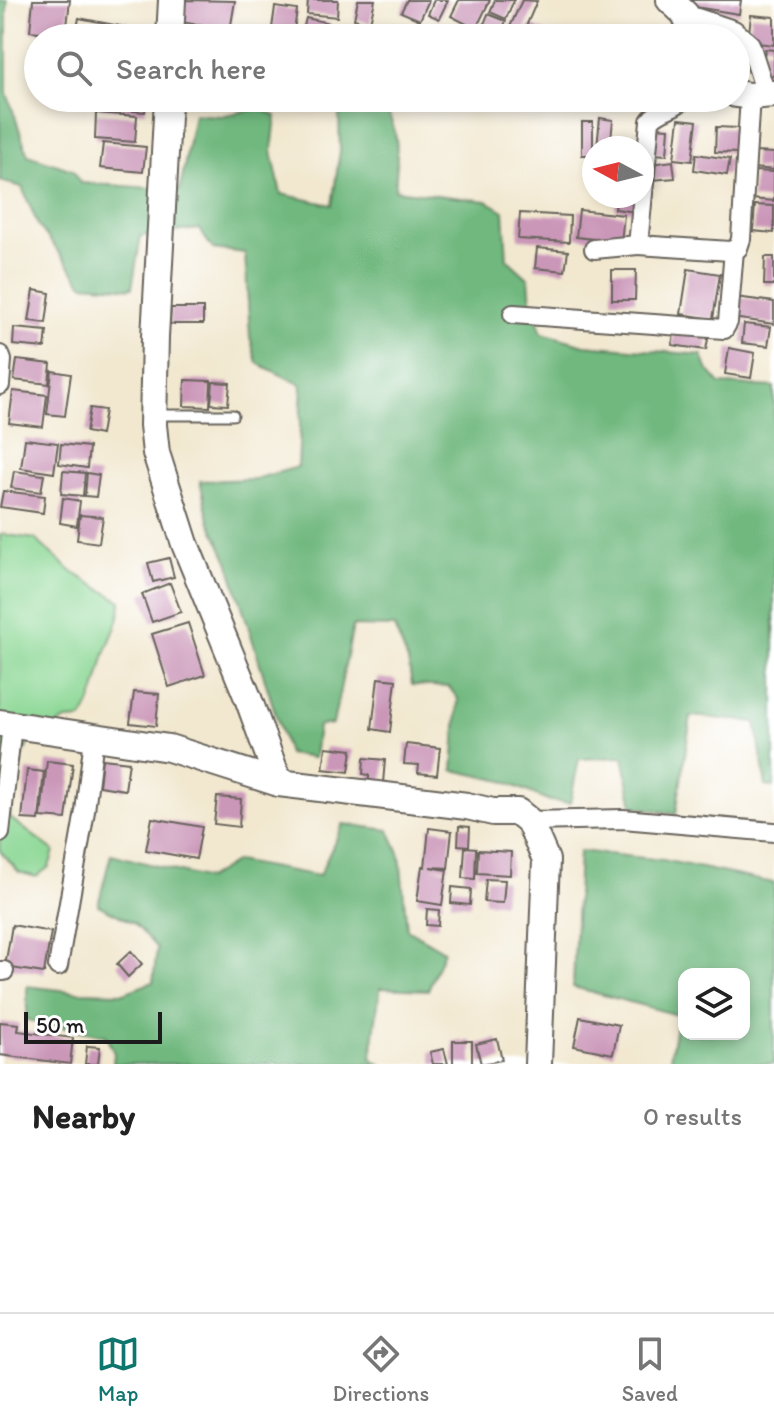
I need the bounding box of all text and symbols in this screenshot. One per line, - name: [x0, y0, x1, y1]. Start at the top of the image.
- search box: [24, 24, 750, 112]
- icon: search: [52, 46, 96, 90]
- text: Search here: [116, 50, 266, 87]
- north arrow: [582, 136, 654, 208]
- map controls: [678, 968, 750, 1040]
- button: layers: [678, 968, 750, 1040]
- scale bar: [24, 1008, 162, 1044]
- text: 50 m: [36, 1012, 85, 1039]
- text: Nearby: [32, 1096, 135, 1137]
- text: 0 results: [643, 1100, 742, 1132]
- tab: Map: [96, 1332, 140, 1407]
- tab: Directions: [333, 1332, 429, 1407]
- tab: Saved: [622, 1332, 678, 1407]

